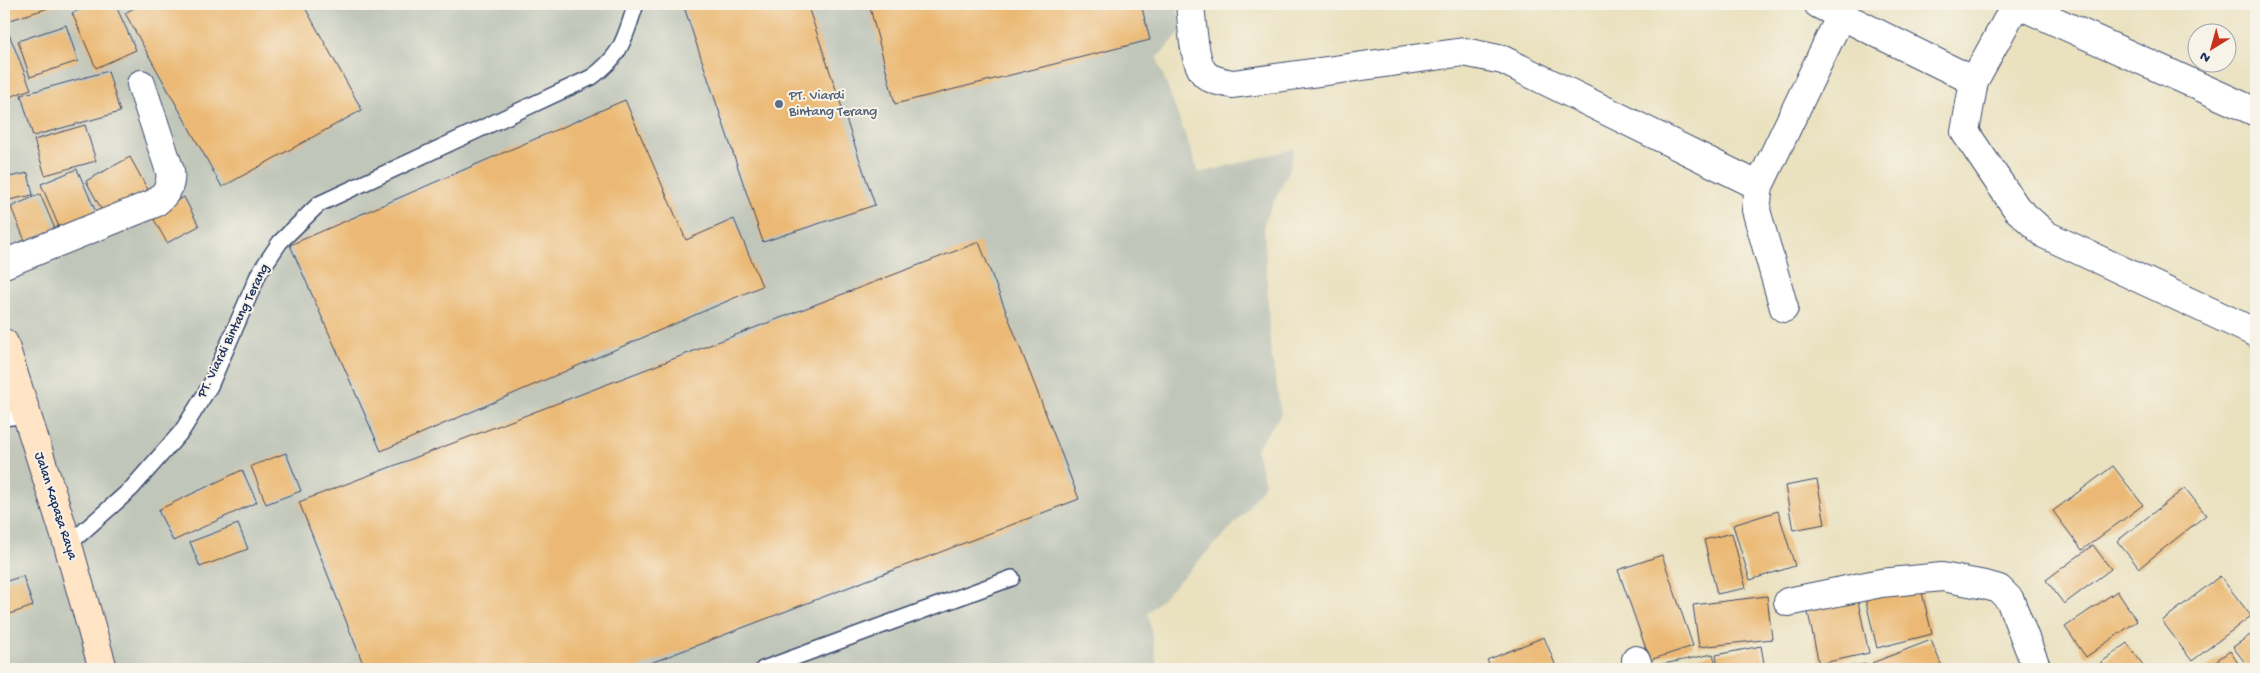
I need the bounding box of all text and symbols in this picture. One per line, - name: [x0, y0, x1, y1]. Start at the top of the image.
- north arrow: [2188, 22, 2238, 72]
- text: N: [2197, 47, 2214, 66]
- place label: PT. Viardi Bintang Terang: [788, 88, 877, 121]
- marker: PT. Viardi Bintang Terang: [773, 98, 785, 110]
- street label: PT. Viardi Bintang Terang: [194, 261, 274, 402]
- street label: Jalan Kapasa Raya: [30, 450, 81, 563]

